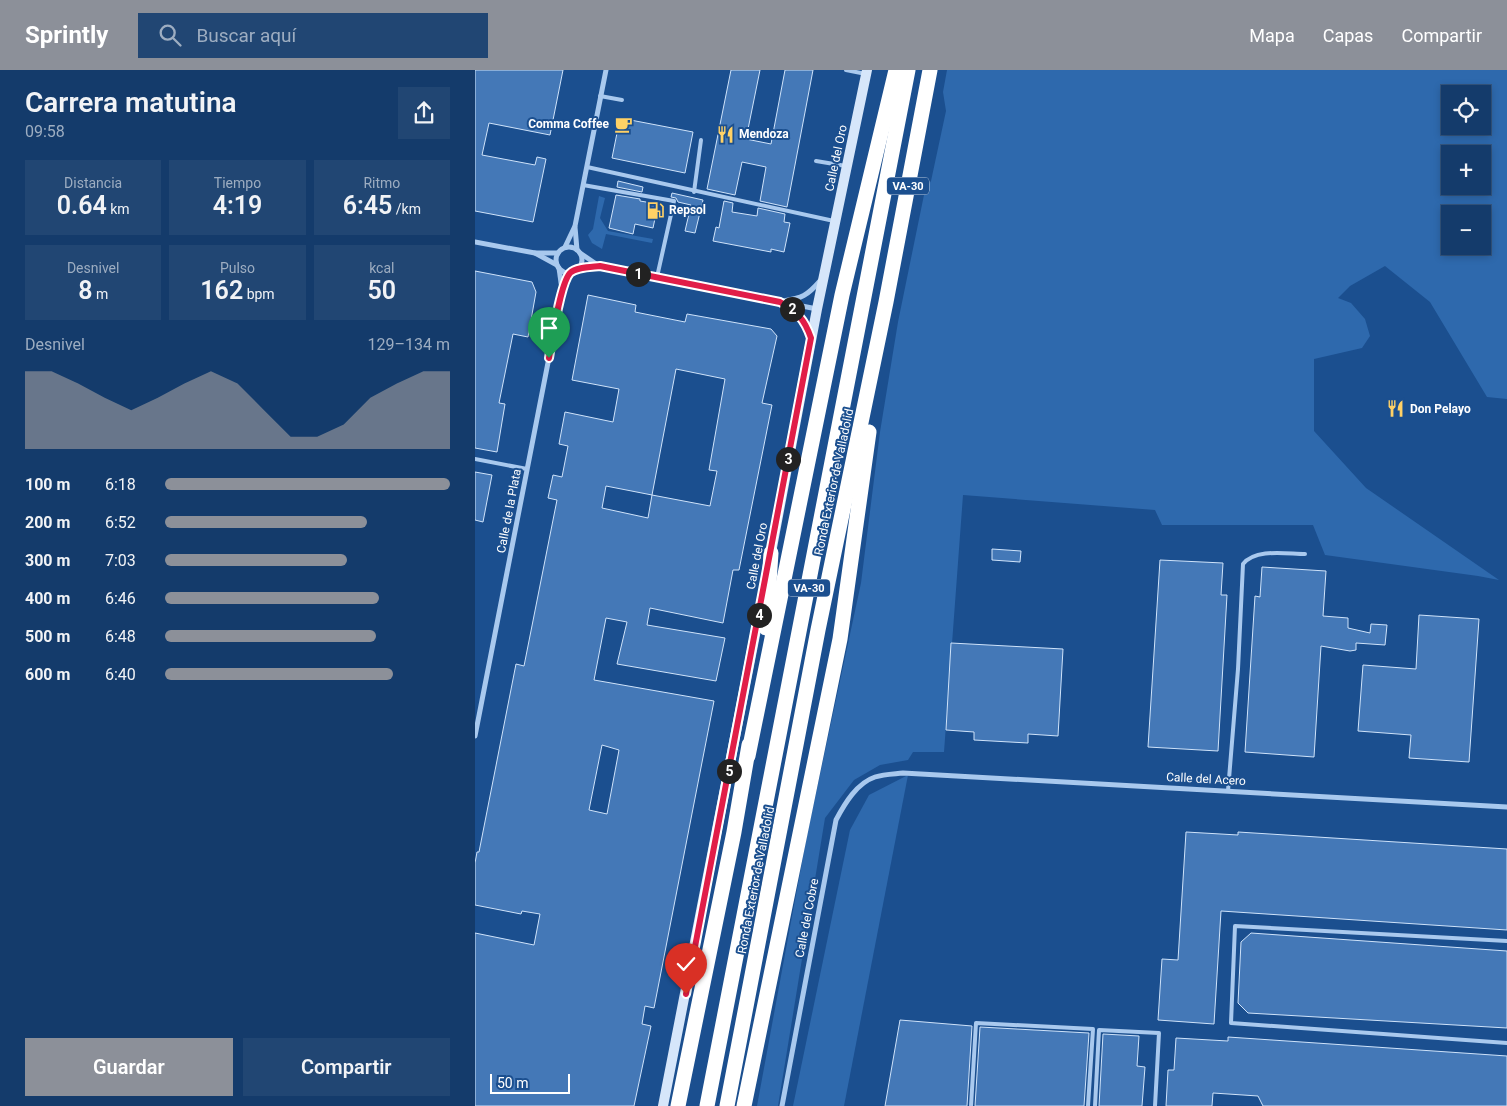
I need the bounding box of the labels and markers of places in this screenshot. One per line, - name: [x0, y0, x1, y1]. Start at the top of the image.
- cafe icon: Comma Coffee: [613, 114, 633, 134]
- place label: Comma Coffee: [528, 117, 610, 131]
- restaurant icon: Mendoza: [715, 124, 735, 144]
- place label: Mendoza: [739, 127, 789, 141]
- fuel station icon: Repsol: [645, 200, 665, 220]
- place label: Repsol: [669, 203, 706, 217]
- pin: 1: [625, 262, 651, 286]
- pin: 2: [779, 296, 805, 322]
- pin: [528, 307, 570, 358]
- restaurant icon: Don Pelayo: [1386, 399, 1406, 419]
- place label: Don Pelayo: [1410, 402, 1471, 416]
- pin: 3: [775, 446, 801, 472]
- pin: 4: [747, 602, 771, 628]
- pin: 5: [717, 758, 741, 784]
- pin: [665, 943, 707, 994]

